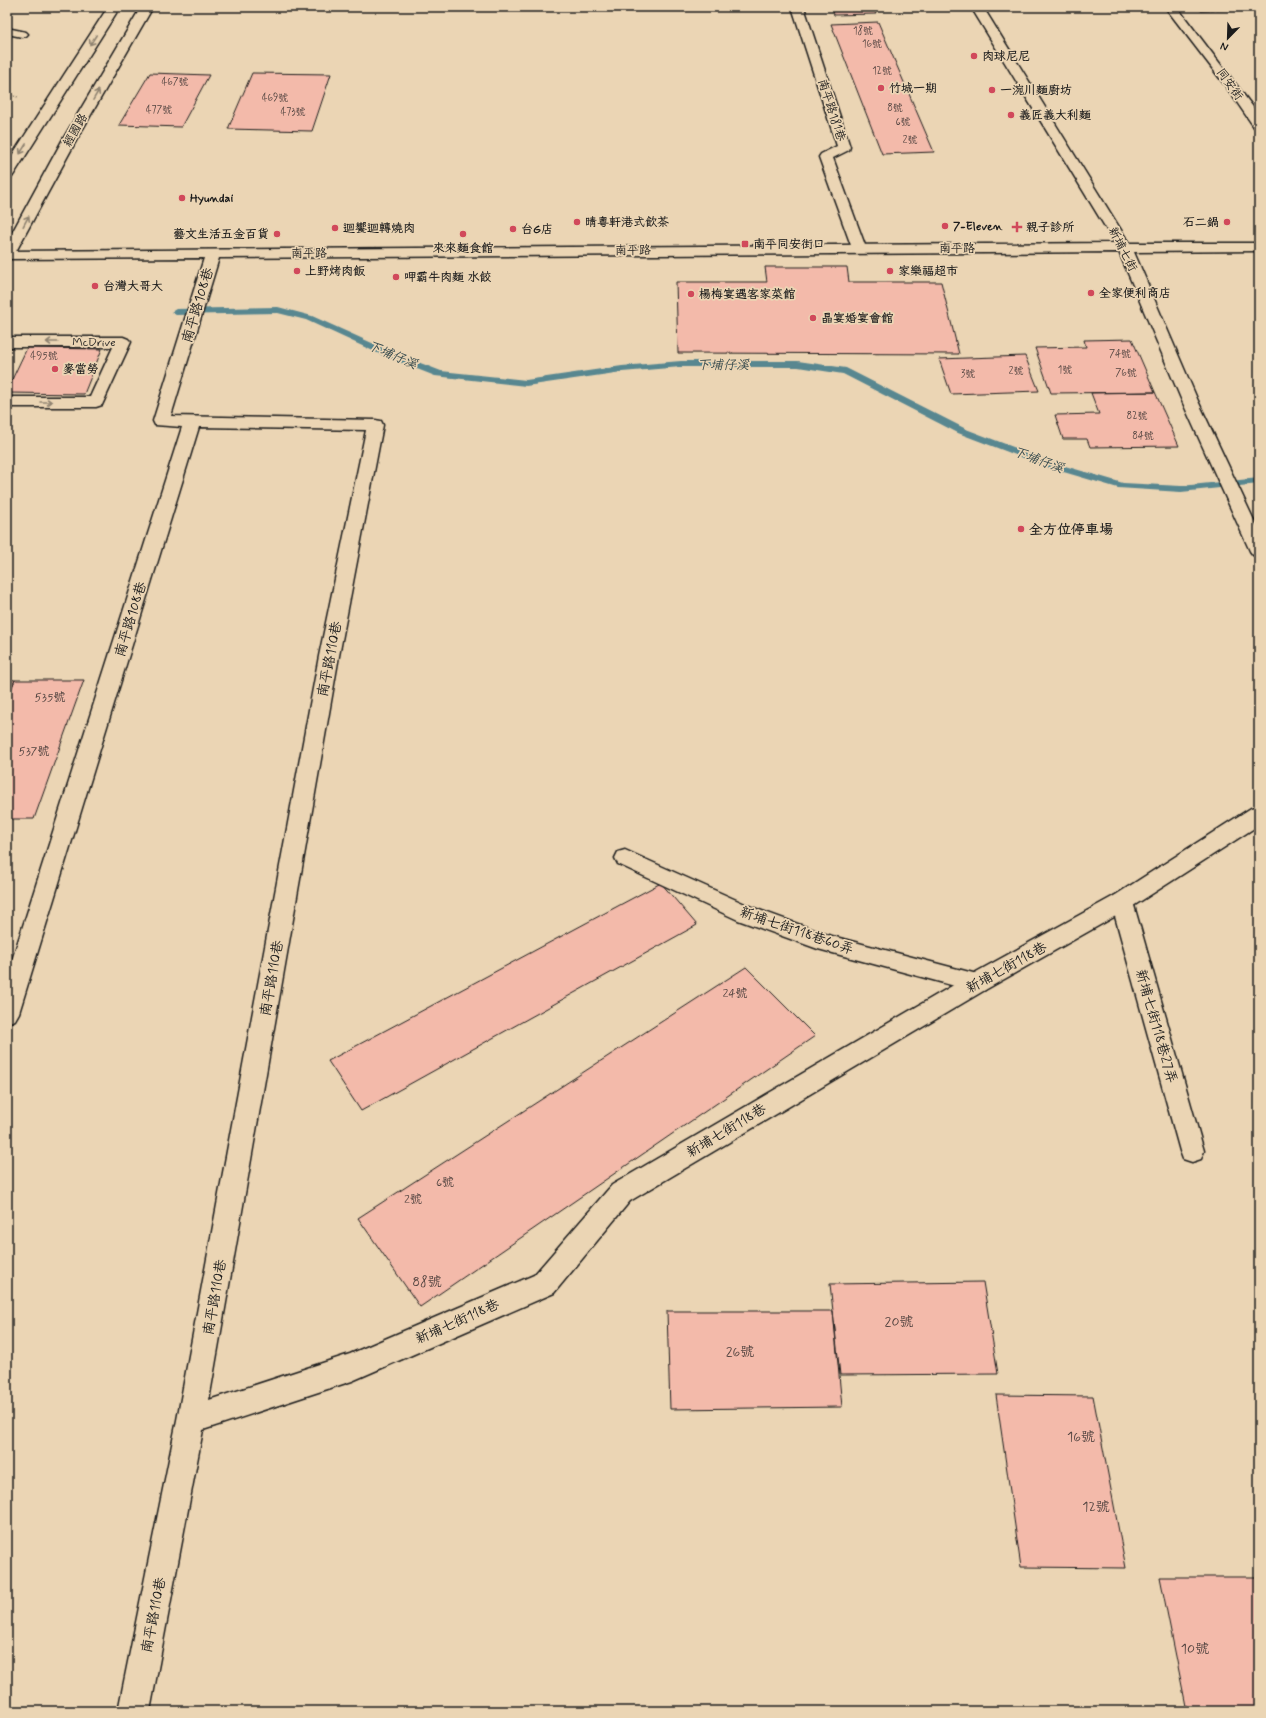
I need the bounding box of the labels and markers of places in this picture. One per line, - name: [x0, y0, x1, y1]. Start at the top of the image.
- place label: 肉球尼尼: [982, 49, 1030, 65]
- marker: 肉球尼尼: [969, 51, 979, 61]
- place label: 竹城一期: [889, 81, 937, 97]
- marker: 竹城一期: [876, 83, 886, 93]
- place label: 一涴川麵廚坊: [1000, 83, 1072, 99]
- marker: 一涴川麵廚坊: [987, 85, 997, 95]
- place label: 義匠義大利麵: [1019, 108, 1091, 124]
- marker: 義匠義大利麵: [1006, 110, 1016, 120]
- place label: Hyundai: [190, 191, 233, 207]
- marker: Hyundai: [177, 193, 187, 203]
- place label: 晴粵軒港式飲茶: [585, 215, 669, 231]
- place label: 石二鍋: [1183, 215, 1219, 231]
- marker: 晴粵軒港式飲茶: [572, 217, 582, 227]
- marker: 石二鍋: [1222, 217, 1232, 227]
- place label: 7-Eleven: [953, 219, 1003, 235]
- place label: 親子診所: [1026, 220, 1075, 236]
- place label: 迴饗迴轉燒肉: [343, 221, 415, 237]
- marker: 7-Eleven: [940, 221, 950, 231]
- marker: 親子診所: [1011, 221, 1023, 233]
- place label: 台G店: [521, 222, 553, 238]
- marker: 迴饗迴轉燒肉: [330, 223, 340, 233]
- marker: 台G店: [508, 224, 518, 234]
- place label: 藝文生活五金百貨: [173, 227, 269, 243]
- marker: 藝文生活五金百貨: [272, 229, 282, 239]
- marker: 來來麵食館: [458, 229, 468, 239]
- place label: 南平同安街口: [753, 237, 825, 253]
- marker: 南平同安街口: [740, 239, 750, 249]
- place label: 來來麵食館: [433, 241, 494, 257]
- place label: 上野烤肉飯: [305, 264, 366, 280]
- place label: 家樂福超市: [898, 264, 958, 280]
- marker: 上野烤肉飯: [292, 266, 302, 276]
- marker: 家樂福超市: [885, 266, 895, 276]
- place label: 呷霸牛肉麵 水餃: [404, 270, 491, 286]
- marker: 呷霸牛肉麵 水餃: [391, 272, 401, 282]
- place label: 台灣大哥大: [103, 279, 163, 295]
- marker: 台灣大哥大: [90, 281, 100, 291]
- place label: 全家便利商店: [1099, 286, 1171, 302]
- place label: 楊梅宴遇客家菜館: [699, 287, 796, 303]
- marker: 全家便利商店: [1086, 288, 1096, 298]
- marker: 楊梅宴遇客家菜館: [686, 289, 696, 299]
- place label: 晶宴婚宴會館: [821, 311, 894, 327]
- marker: 晶宴婚宴會館: [808, 313, 818, 323]
- place label: 麥當勞: [63, 362, 99, 378]
- marker: 麥當勞: [50, 364, 60, 374]
- place label: 全方位停車場: [1029, 521, 1113, 539]
- marker: 全方位停車場: [1016, 524, 1026, 534]

